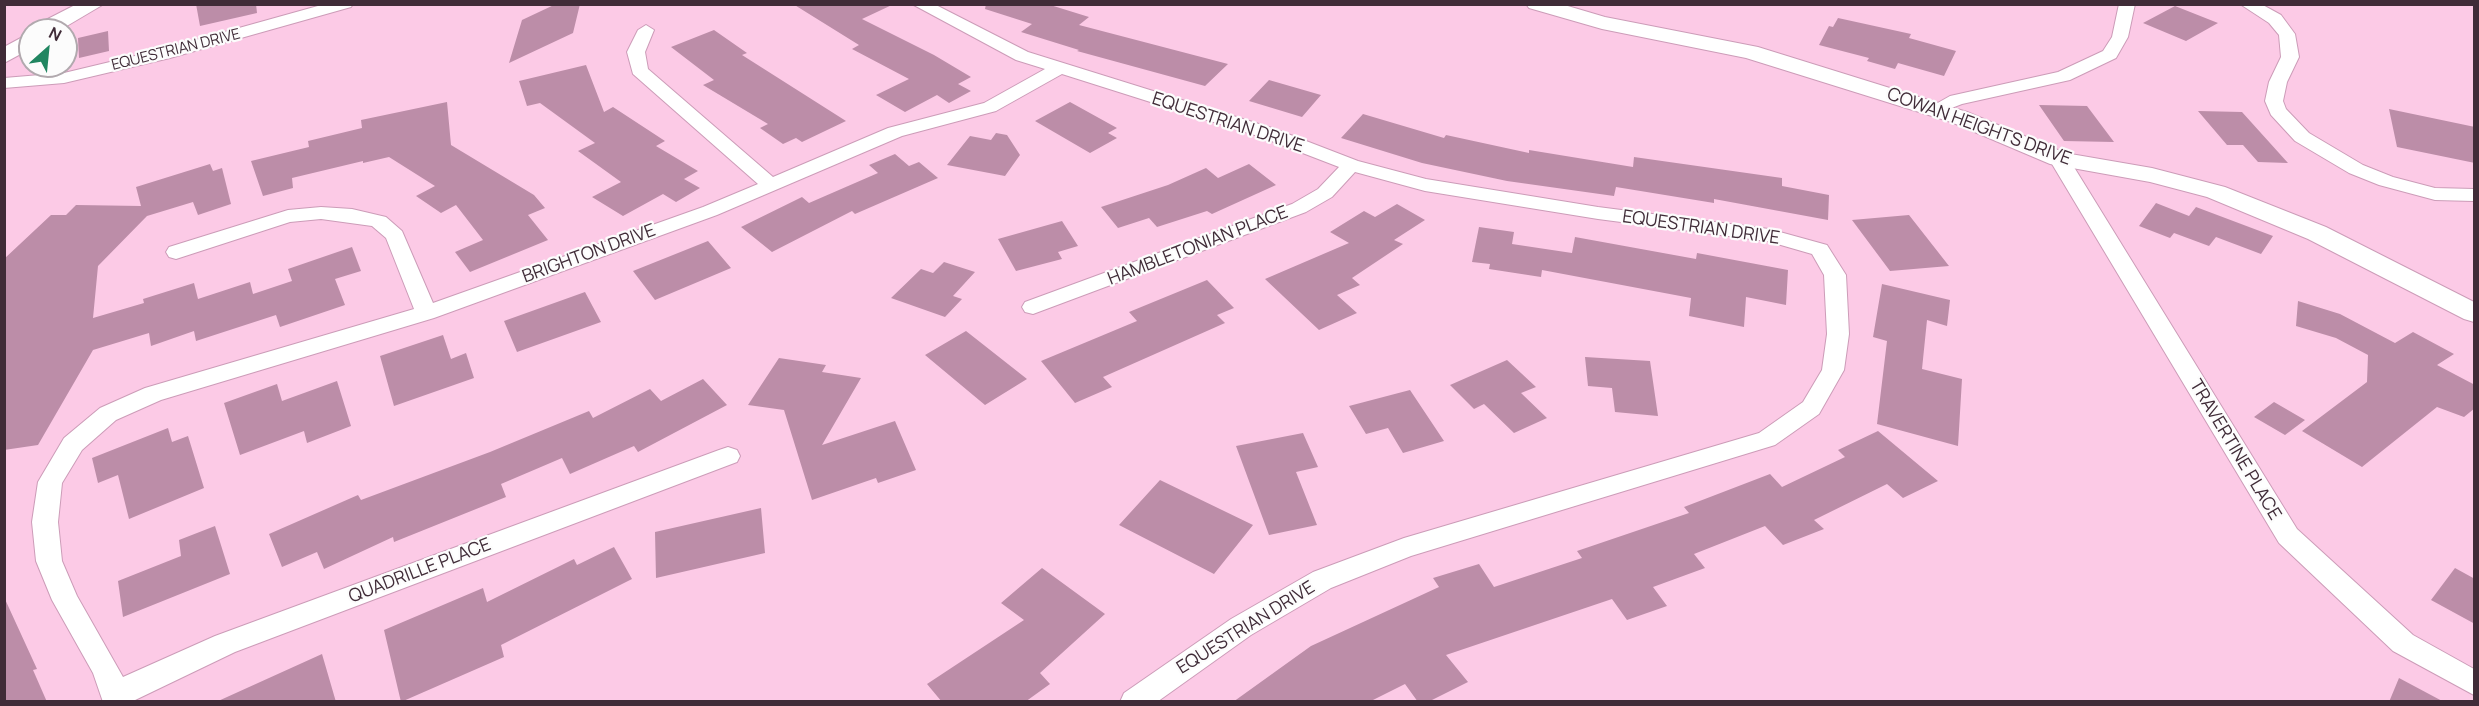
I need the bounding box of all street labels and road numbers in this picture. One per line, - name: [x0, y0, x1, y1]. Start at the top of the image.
- street label: EQUESTRIAN DRIVE: [110, 25, 242, 75]
- street label: COWAN HEIGHTS DRIVE: [1884, 84, 2074, 170]
- street label: EQUESTRIAN DRIVE: [1149, 88, 1307, 158]
- street label: HAMBLETONIAN PLACE: [1105, 202, 1291, 290]
- street label: EQUESTRIAN DRIVE: [1621, 206, 1781, 250]
- street label: BRIGHTON DRIVE: [520, 220, 658, 288]
- street label: TRAVERTINE PLACE: [2185, 376, 2285, 524]
- street label: QUADRILLE PLACE: [346, 534, 494, 608]
- street label: EQUESTRIAN DRIVE: [1173, 577, 1319, 679]

